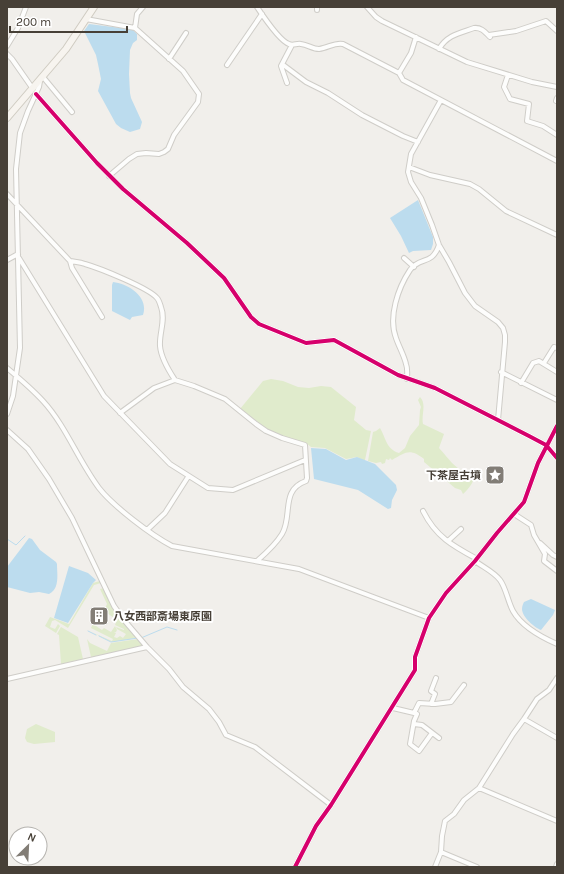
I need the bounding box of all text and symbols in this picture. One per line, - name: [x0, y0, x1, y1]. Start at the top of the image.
- scale bar: [10, 8, 127, 34]
- text: 200 m: [16, 15, 51, 29]
- place icon: 下茶屋古墳: [484, 464, 506, 486]
- place label: 下茶屋古墳: [426, 469, 481, 482]
- building icon: 八女西部斎場東原園: [88, 605, 110, 627]
- place label: 八女西部斎場東原園: [113, 610, 212, 623]
- north arrow: [8, 826, 48, 866]
- text: N: [26, 830, 38, 845]

